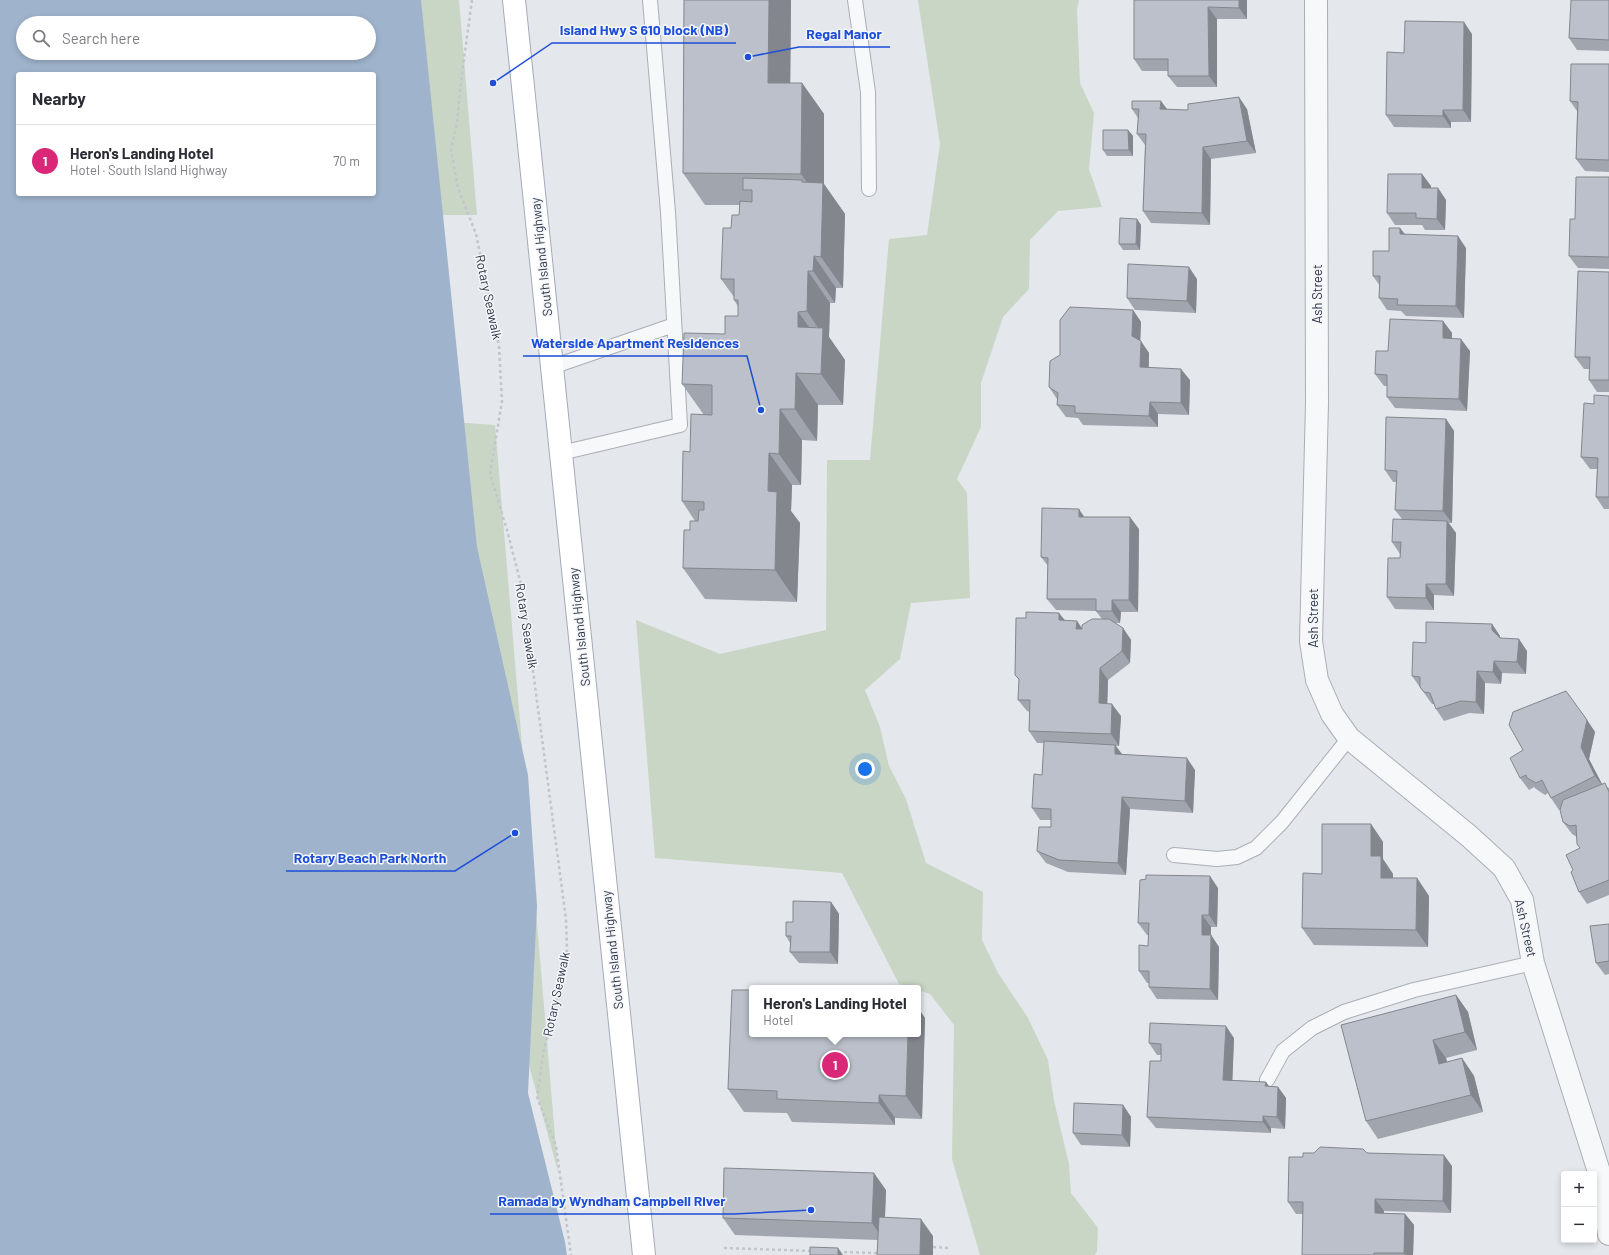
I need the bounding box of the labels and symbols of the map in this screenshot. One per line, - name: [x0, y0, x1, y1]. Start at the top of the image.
- callout: Island Hwy S 610 block (NB): [552, 17, 736, 43]
- text: Island Hwy S 610 block (NB): [560, 21, 728, 38]
- callout: Regal Manor: [799, 21, 890, 47]
- text: Regal Manor: [806, 25, 882, 42]
- street label: South Island Highway: [527, 197, 555, 317]
- street label: Rotary Seawalk: [472, 253, 506, 341]
- street label: Ash Street: [1309, 264, 1325, 324]
- callout: Waterside Apartment Residences: [523, 330, 747, 356]
- text: Waterside Apartment Residences: [531, 334, 739, 351]
- street label: South Island Highway: [565, 567, 593, 687]
- street label: Rotary Seawalk: [512, 582, 542, 670]
- street label: Ash Street: [1305, 588, 1321, 648]
- your location: [855, 759, 875, 779]
- callout: Rotary Beach Park North: [286, 845, 455, 871]
- text: Rotary Beach Park North: [294, 849, 446, 866]
- street label: South Island Highway: [598, 890, 626, 1010]
- street label: Ash Street: [1512, 897, 1540, 959]
- street label: Rotary Seawalk: [539, 950, 573, 1038]
- pin: 1: [822, 1050, 848, 1080]
- callout: Ramada by Wyndham Campbell River: [490, 1188, 734, 1214]
- text: Ramada by Wyndham Campbell River: [498, 1192, 726, 1209]

